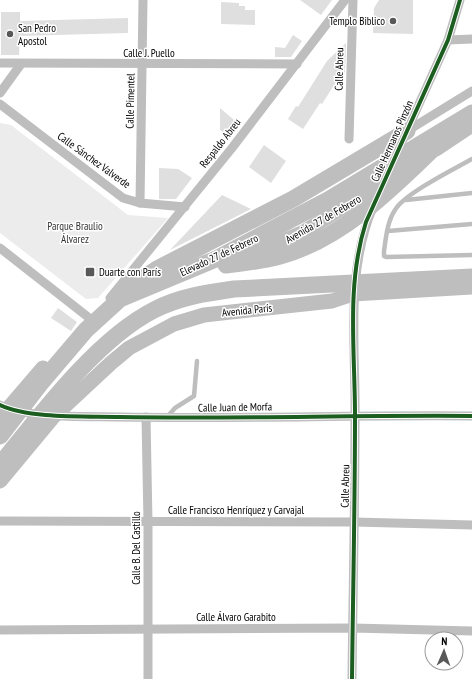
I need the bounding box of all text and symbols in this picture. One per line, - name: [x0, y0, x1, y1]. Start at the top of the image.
- place label: Templo Biblico: [329, 14, 385, 28]
- marker: Templo Biblico: [388, 16, 398, 26]
- place label: San Pedro Apostol: [18, 21, 56, 48]
- marker: San Pedro Apostol: [5, 29, 15, 39]
- street label: Calle J. Puello: [123, 46, 175, 60]
- street label: Calle Abreu: [332, 47, 346, 91]
- street label: Calle Pimentel: [123, 73, 137, 129]
- street label: Calle Hermanos Pinzón: [368, 98, 416, 184]
- street label: Respaldo Abreu: [196, 115, 244, 170]
- street label: Calle Sánchez Valverde: [55, 129, 134, 191]
- street label: Avenida 27 de Febrero: [283, 192, 364, 246]
- park label: Parque Braulio Álvarez: [47, 219, 103, 246]
- street label: Elevado 27 de Febrero: [178, 231, 261, 279]
- place label: Duarte con París: [99, 265, 161, 279]
- marker: Duarte con París: [84, 266, 96, 278]
- street label: Avenida París: [221, 300, 273, 320]
- street label: Calle Juan de Morfa: [198, 399, 272, 415]
- street label: Calle Abreu: [338, 464, 352, 508]
- street label: Calle Francisco Henríquez y Carvajal: [168, 503, 304, 517]
- street label: Calle B. Del Castillo: [129, 511, 143, 585]
- street label: Calle Álvaro Garabito: [196, 610, 276, 624]
- north arrow: [424, 631, 464, 671]
- text: N: [441, 634, 448, 648]

